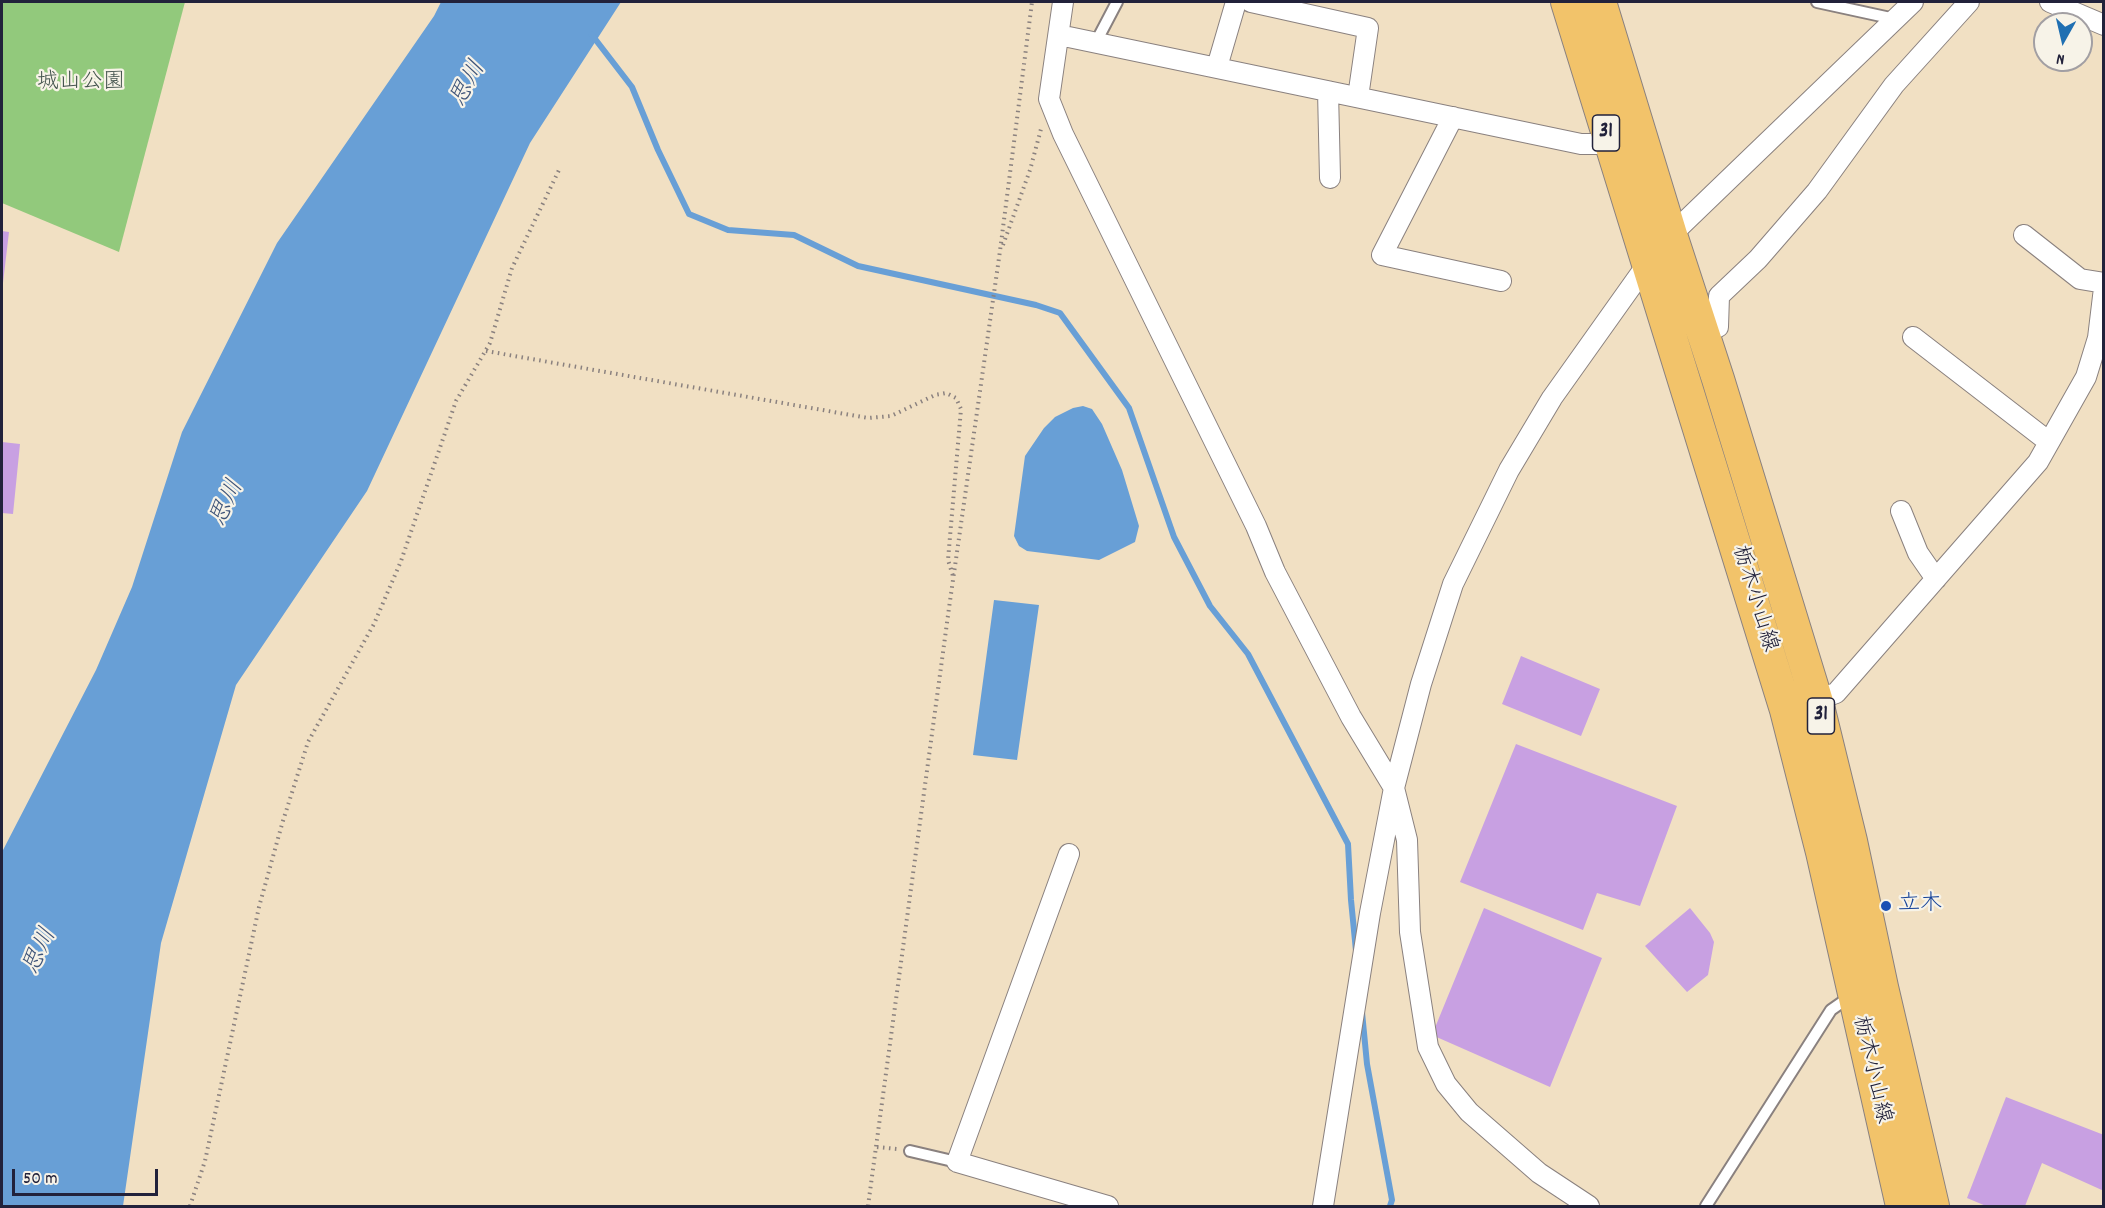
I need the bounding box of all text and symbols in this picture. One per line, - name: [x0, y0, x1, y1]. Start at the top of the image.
- north arrow: [2033, 12, 2093, 72]
- text: N: [2055, 46, 2066, 70]
- water label: 思川: [446, 57, 494, 113]
- park label: 城山公園: [37, 71, 125, 97]
- road number: 31: [1592, 115, 1620, 151]
- water label: 思川: [206, 476, 252, 532]
- street label: 栃木小山線: [1724, 543, 1782, 655]
- road number: 31: [1808, 698, 1834, 734]
- place label: 立木: [1898, 893, 1942, 919]
- marker: 立木: [1879, 899, 1893, 913]
- water label: 思川: [19, 924, 65, 980]
- street label: 栃木小山線: [1845, 1013, 1895, 1127]
- scale bar: [15, 1157, 160, 1195]
- text: 50 m: [23, 1167, 58, 1192]

